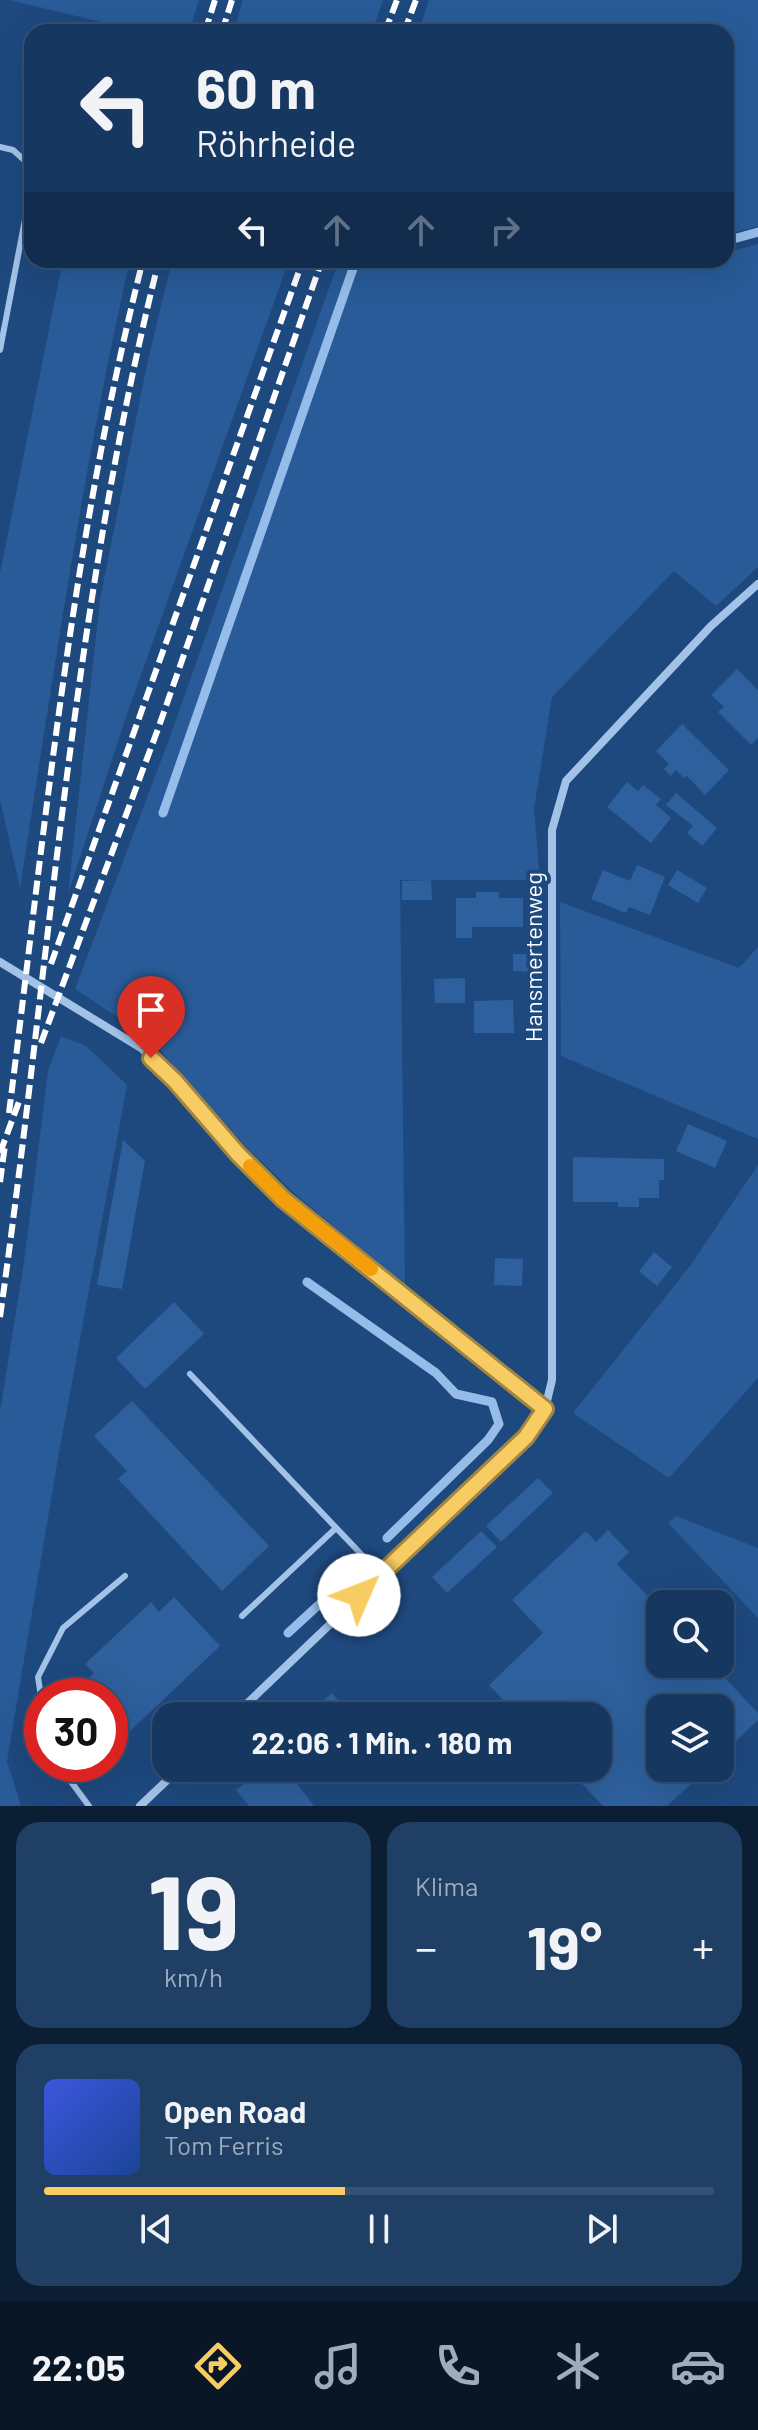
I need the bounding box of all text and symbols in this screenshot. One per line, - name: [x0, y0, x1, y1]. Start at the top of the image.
- text: 60 m: [196, 53, 316, 120]
- icon: left: [64, 56, 168, 160]
- text: Röhrheide: [196, 121, 356, 164]
- icon: left: [231, 208, 275, 252]
- icon: ahead: [315, 208, 359, 252]
- icon: ahead: [399, 208, 443, 252]
- icon: right: [483, 208, 527, 252]
- street label: Hansmertenweg: [518, 872, 547, 1042]
- pin: [117, 976, 185, 1058]
- icon: arrive: [129, 988, 173, 1032]
- position arrow: [317, 1553, 401, 1637]
- map controls: [646, 1590, 734, 1782]
- button: search: [646, 1590, 734, 1678]
- speed limit sign: 30: [24, 1678, 128, 1782]
- button: layers: [646, 1694, 734, 1782]
- text: 22:06 · 1 Min. · 180 m: [252, 1724, 512, 1760]
- text: 19: [147, 1846, 240, 1971]
- text: Klima: [415, 1870, 478, 1901]
- text: 19°: [527, 1910, 602, 1982]
- text: −: [415, 1920, 437, 1973]
- text: +: [692, 1920, 714, 1973]
- text: km/h: [164, 1961, 223, 1992]
- text: Open Road: [164, 2093, 306, 2129]
- text: Tom Ferris: [164, 2129, 284, 2160]
- icon: previous: [134, 2207, 178, 2251]
- icon: pause: [357, 2207, 401, 2251]
- icon: next: [580, 2207, 624, 2251]
- icon: directions: [190, 2338, 246, 2394]
- icon: music: [310, 2338, 366, 2394]
- icon: phone: [430, 2338, 486, 2394]
- icon: climate: [550, 2338, 606, 2394]
- icon: car: [670, 2338, 726, 2394]
- text: 22:05: [32, 2345, 125, 2388]

